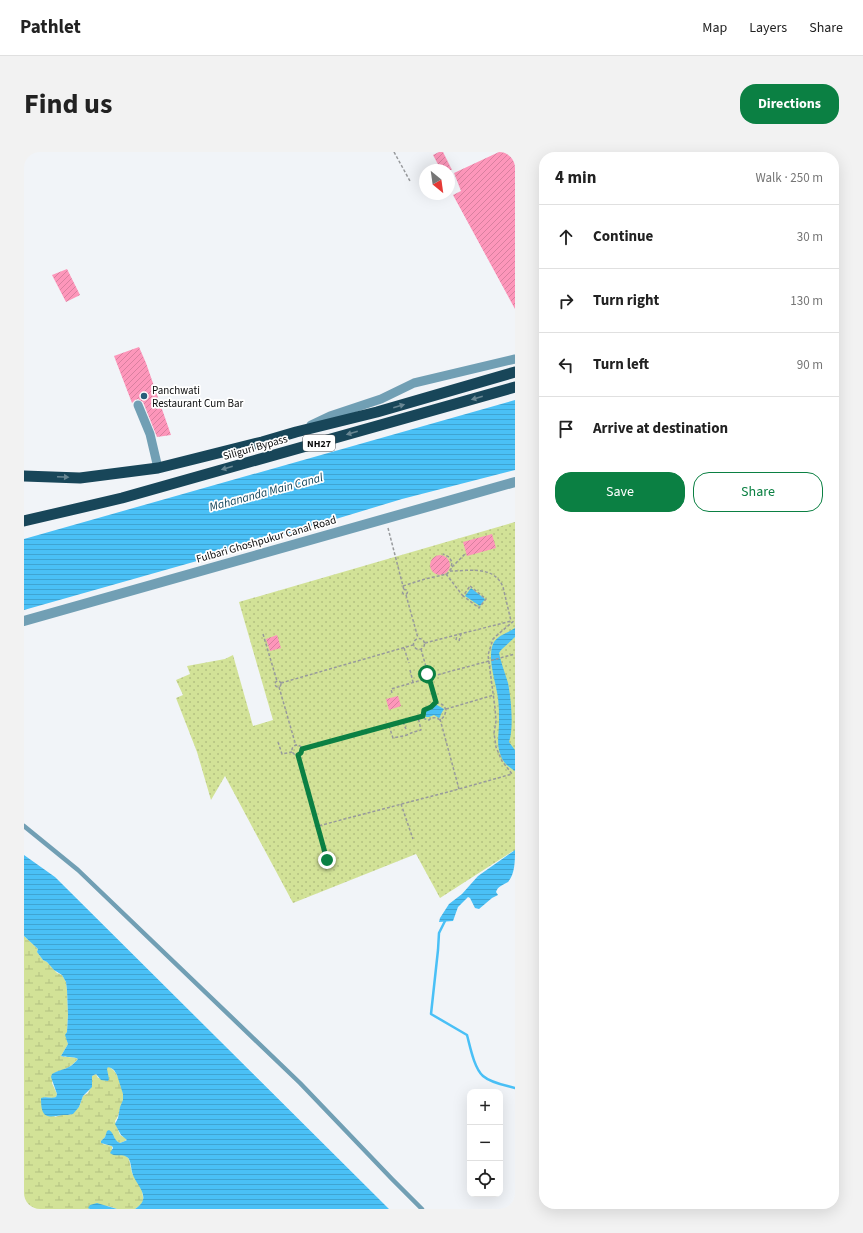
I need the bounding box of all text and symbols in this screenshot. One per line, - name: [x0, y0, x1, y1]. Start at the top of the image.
- text: Pathlet: [20, 14, 81, 41]
- text: Map: [702, 18, 727, 38]
- text: Layers: [749, 18, 787, 38]
- text: Share: [809, 18, 843, 38]
- text: Find us: [24, 84, 112, 124]
- button: Directions: [740, 84, 839, 124]
- north arrow: [419, 164, 455, 200]
- text: 4 min: [555, 166, 596, 190]
- text: Walk · 250 m: [755, 169, 823, 187]
- icon: ahead: [555, 226, 577, 248]
- text: Continue: [593, 226, 653, 247]
- text: 30 m: [797, 228, 823, 246]
- icon: right: [555, 290, 577, 312]
- text: Turn right: [593, 290, 659, 311]
- text: 130 m: [790, 292, 823, 310]
- icon: left: [555, 354, 577, 376]
- text: Turn left: [593, 354, 649, 375]
- text: 90 m: [797, 356, 823, 374]
- place label: Panchwati Restaurant Cum Bar: [152, 383, 244, 411]
- marker: Panchwati Restaurant Cum Bar: [139, 391, 149, 401]
- one-way arrow: [471, 395, 483, 401]
- one-way arrow: [392, 402, 405, 408]
- icon: arrive: [555, 418, 577, 440]
- text: Arrive at destination: [593, 418, 728, 439]
- one-way arrow: [346, 430, 358, 436]
- street label: Siliguri Bypass: [221, 431, 290, 464]
- road number: NH27: [303, 435, 335, 451]
- one-way arrow: [221, 465, 233, 471]
- water label: Mahananda Main Canal: [207, 469, 325, 516]
- button: Save: [555, 472, 685, 512]
- button: Share: [693, 472, 823, 512]
- one-way arrow: [57, 474, 70, 480]
- street label: Fulbari Ghoshpukur Canal Road: [194, 512, 338, 567]
- route start: [418, 665, 436, 683]
- route end: [318, 851, 336, 869]
- map controls: [467, 1089, 503, 1197]
- button: +: [467, 1089, 503, 1125]
- button: −: [467, 1125, 503, 1161]
- button: locate: [467, 1161, 503, 1197]

